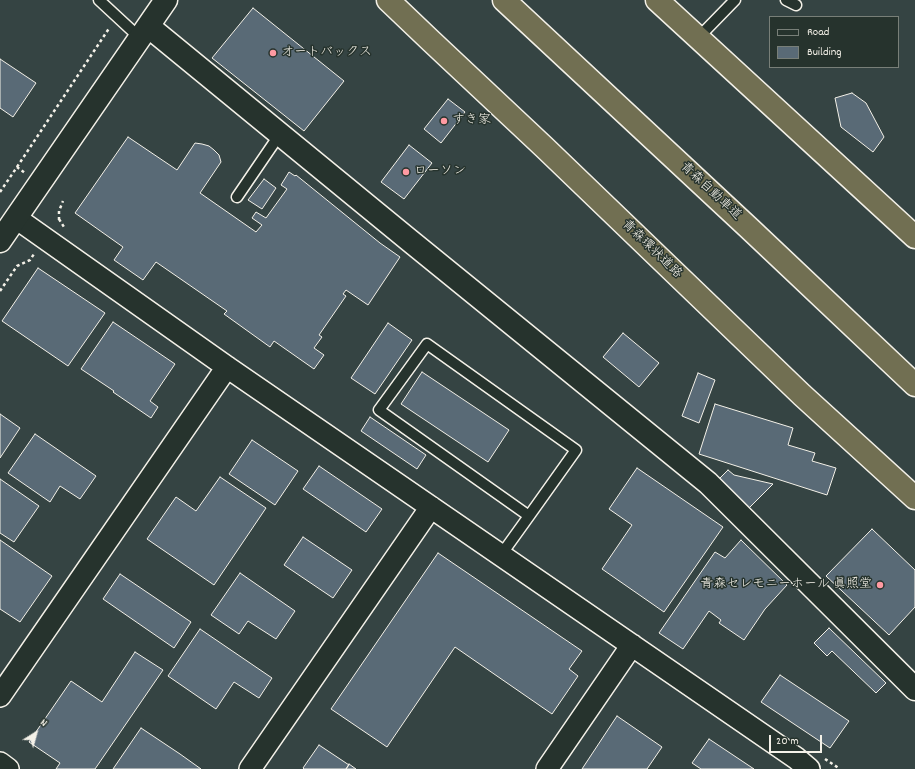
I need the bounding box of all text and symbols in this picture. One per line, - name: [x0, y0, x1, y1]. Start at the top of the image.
- legend: [769, 16, 899, 68]
- text: Road: [807, 24, 829, 41]
- text: Building: [807, 44, 842, 61]
- place label: オートバックス: [281, 45, 372, 61]
- marker: オートバックス: [268, 48, 278, 58]
- place label: すき家: [452, 113, 491, 129]
- marker: すき家: [439, 116, 449, 126]
- street label: 青森自動車道: [676, 160, 744, 224]
- place label: ローソン: [414, 164, 466, 180]
- marker: ローソン: [401, 167, 411, 177]
- street label: 青森環状道路: [618, 217, 684, 283]
- place label: 青森セレモニーホール 眞照堂: [700, 577, 872, 593]
- marker: 青森セレモニーホール 眞照堂: [875, 580, 885, 590]
- north arrow: [16, 713, 56, 753]
- text: N: [36, 715, 50, 731]
- scale bar: [771, 727, 824, 753]
- text: 20 m: [776, 733, 799, 750]

